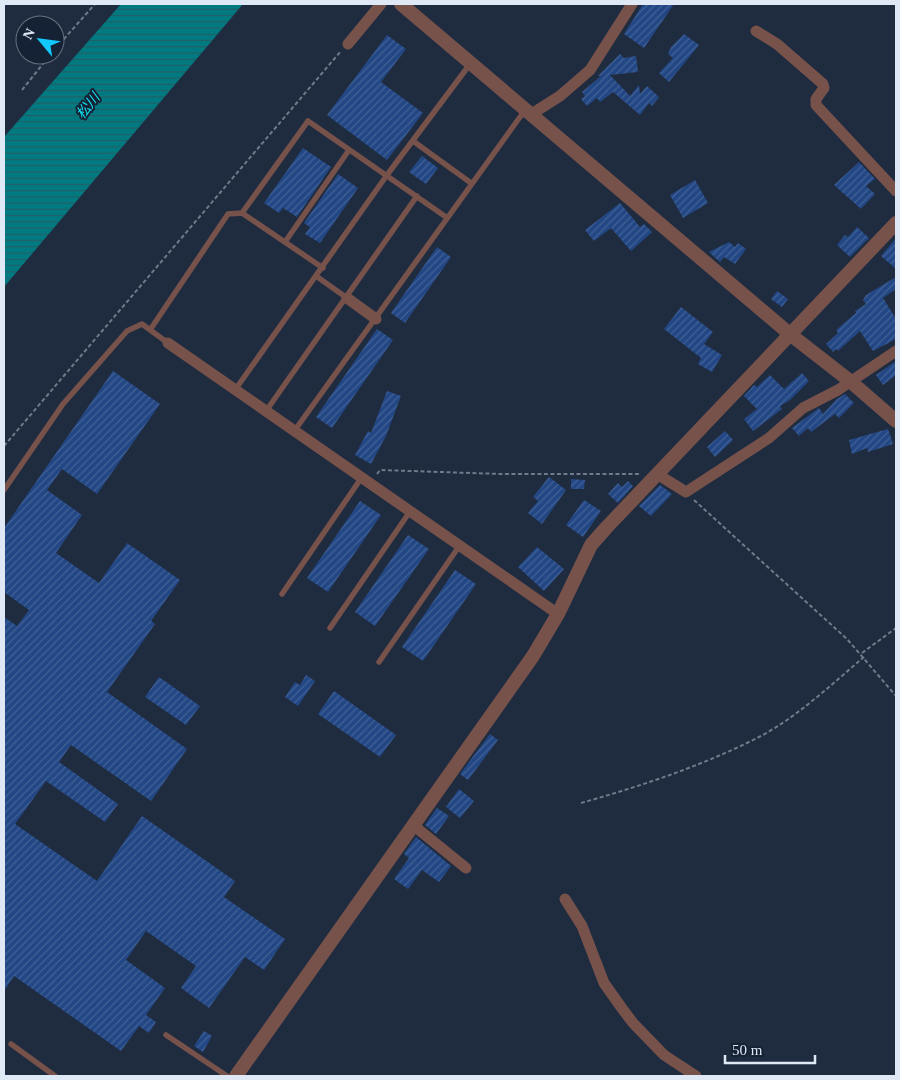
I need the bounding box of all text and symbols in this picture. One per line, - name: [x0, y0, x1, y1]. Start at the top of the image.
- north arrow: [15, 15, 65, 65]
- text: N: [20, 26, 38, 42]
- water label: 松川: [73, 89, 104, 122]
- scale bar: [725, 1032, 815, 1064]
- text: 50 m: [732, 1042, 763, 1058]

